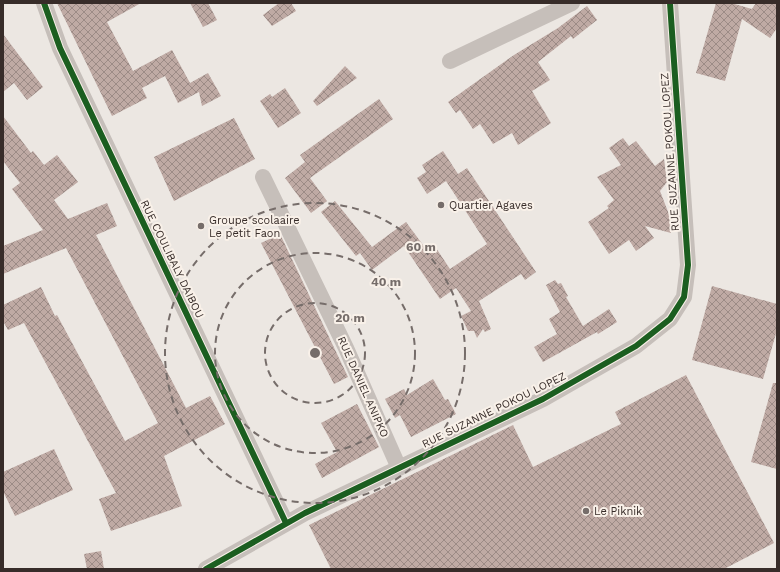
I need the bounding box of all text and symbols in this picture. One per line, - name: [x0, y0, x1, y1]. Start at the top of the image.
- street label: RUE SUZANNE POKOU LOPEZ: [658, 72, 682, 232]
- street label: RUE COULIBALY DAIBOU: [138, 198, 206, 320]
- place label: Quartier Agaves: [449, 199, 533, 212]
- marker: Quartier Agaves: [436, 200, 446, 210]
- place label: Groupe scolaaire Le petit Faon: [209, 214, 300, 240]
- marker: Groupe scolaaire Le petit Faon: [196, 221, 206, 231]
- text: 60 m: [406, 240, 436, 254]
- text: 40 m: [371, 275, 401, 289]
- text: 20 m: [335, 311, 365, 325]
- street label: RUE DANIEL ANIPKO: [335, 334, 391, 440]
- centre of rings: [308, 346, 322, 360]
- street label: RUE SUZANNE POKOU LOPEZ: [420, 369, 568, 451]
- place label: Le Piknik: [594, 505, 642, 518]
- marker: Le Piknik: [581, 506, 591, 516]

